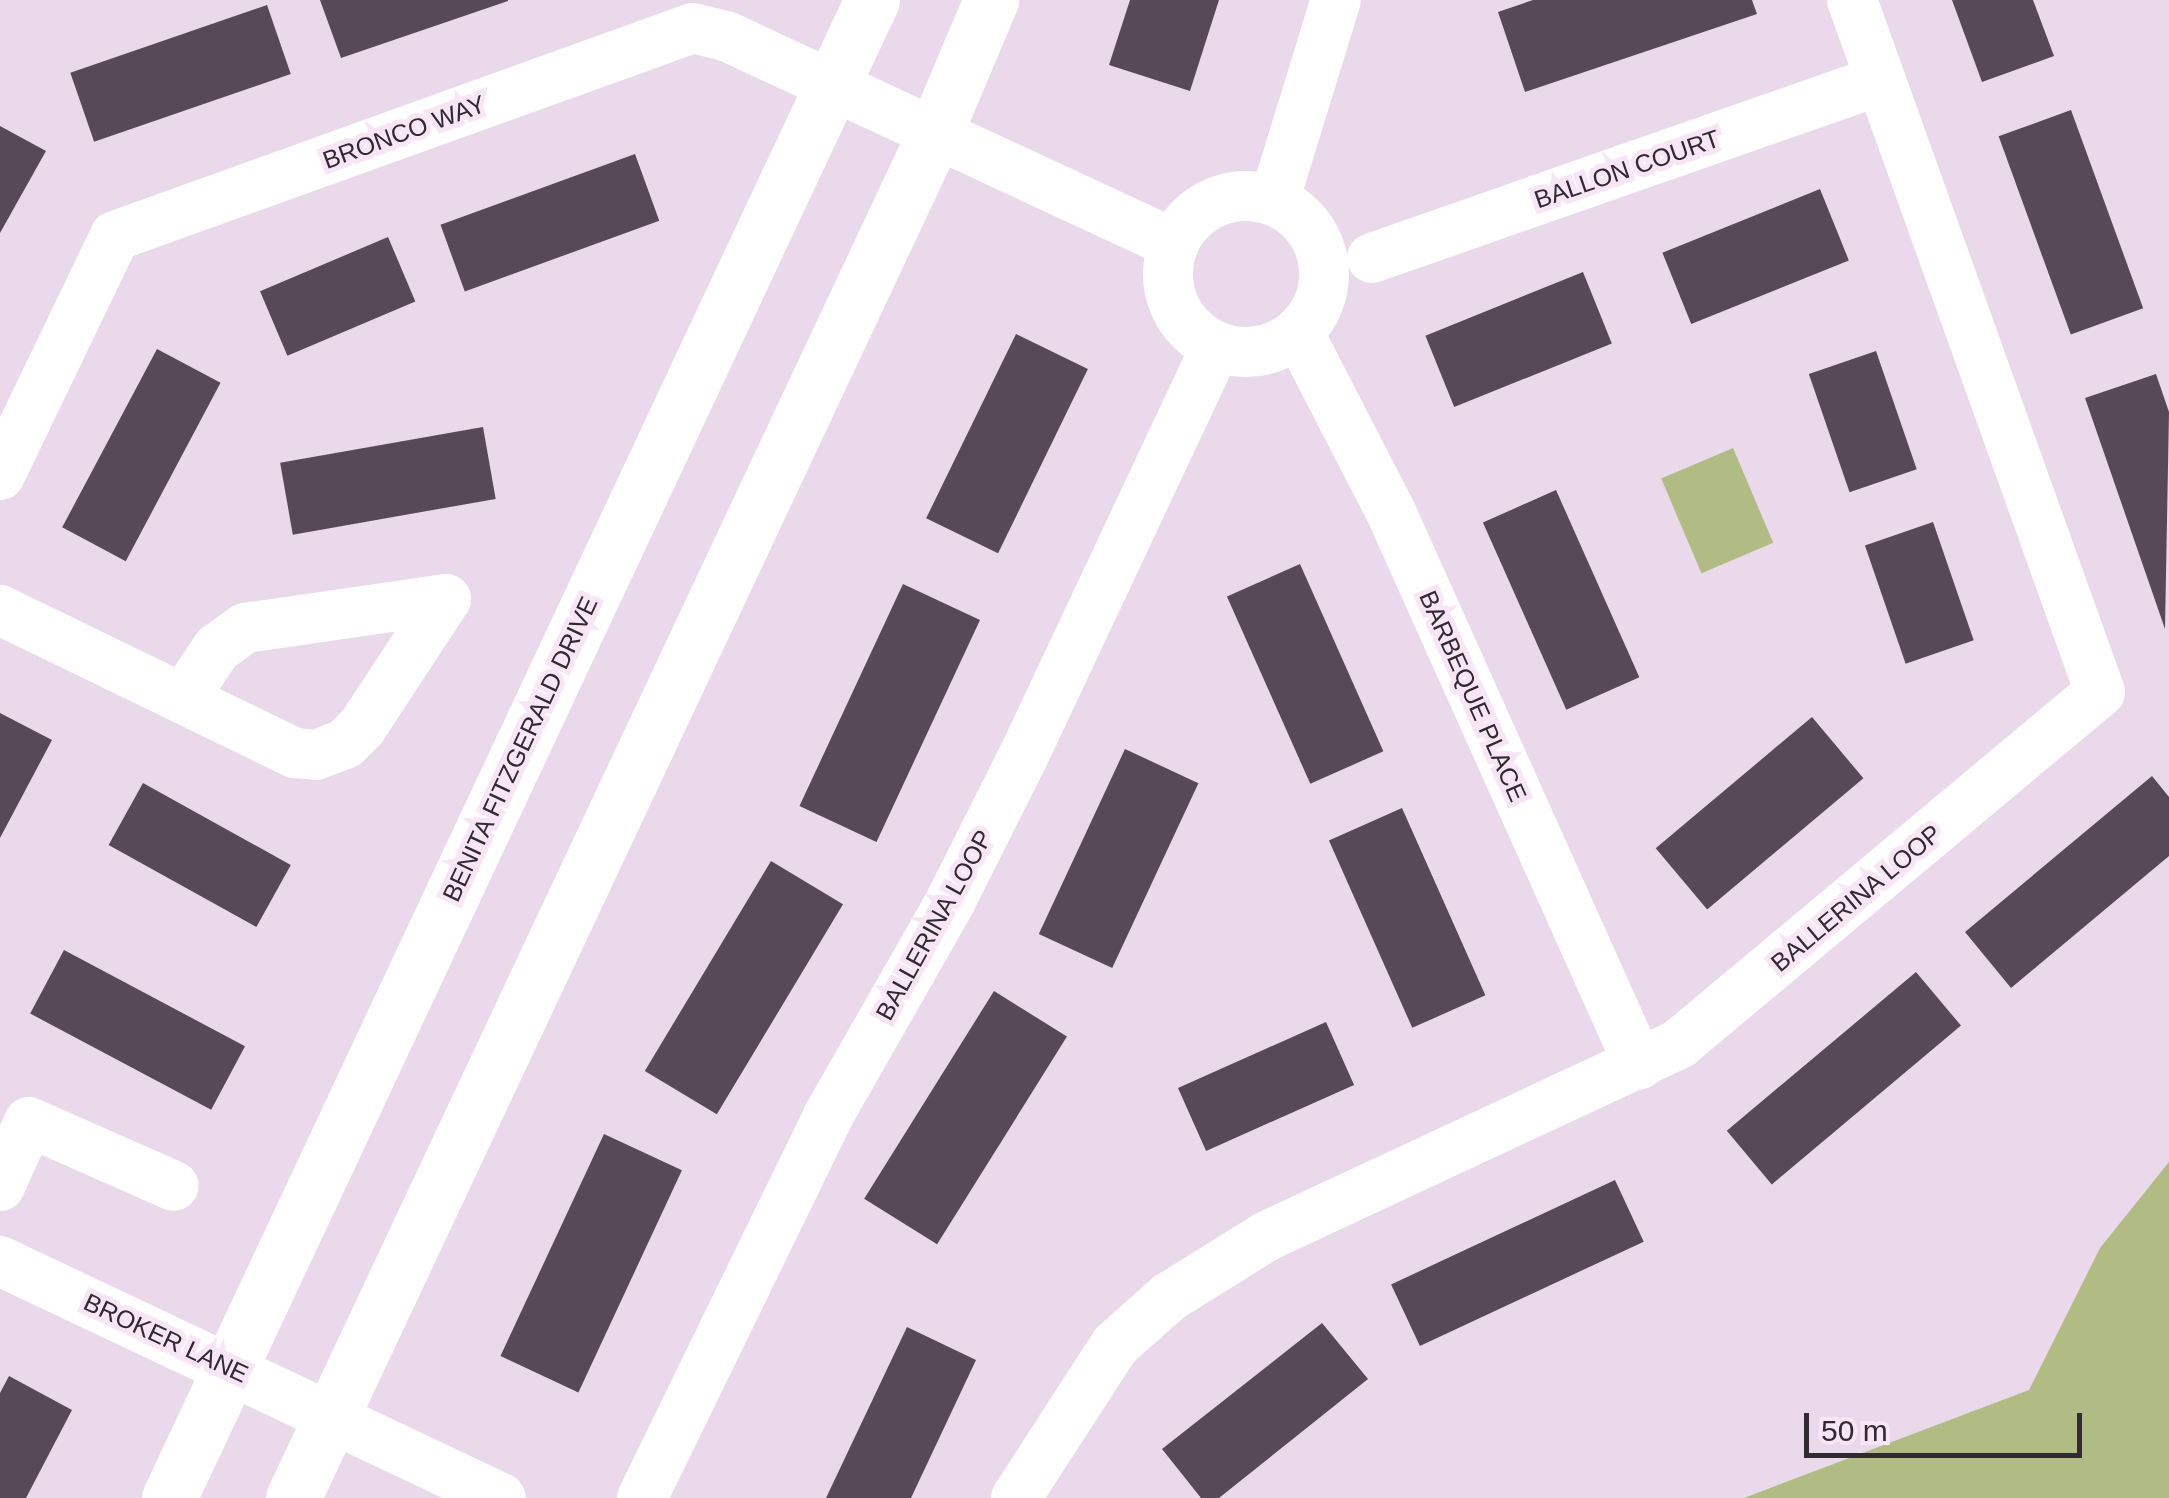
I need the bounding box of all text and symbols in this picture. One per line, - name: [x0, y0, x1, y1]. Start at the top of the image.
- street label: BRONCO WAY: [319, 89, 489, 175]
- street label: BALLON COURT: [1530, 123, 1724, 215]
- street label: BARBEQUE PLACE: [1413, 586, 1533, 806]
- street label: BENITA FITZGERALD DRIVE: [436, 591, 604, 907]
- street label: BALLERINA LOOP: [1764, 818, 1948, 978]
- street label: BALLERINA LOOP: [869, 824, 999, 1026]
- street label: BROKER LANE: [79, 1287, 253, 1389]
- scale bar: [1809, 1393, 2086, 1455]
- text: 50 m: [1821, 1414, 1888, 1447]

